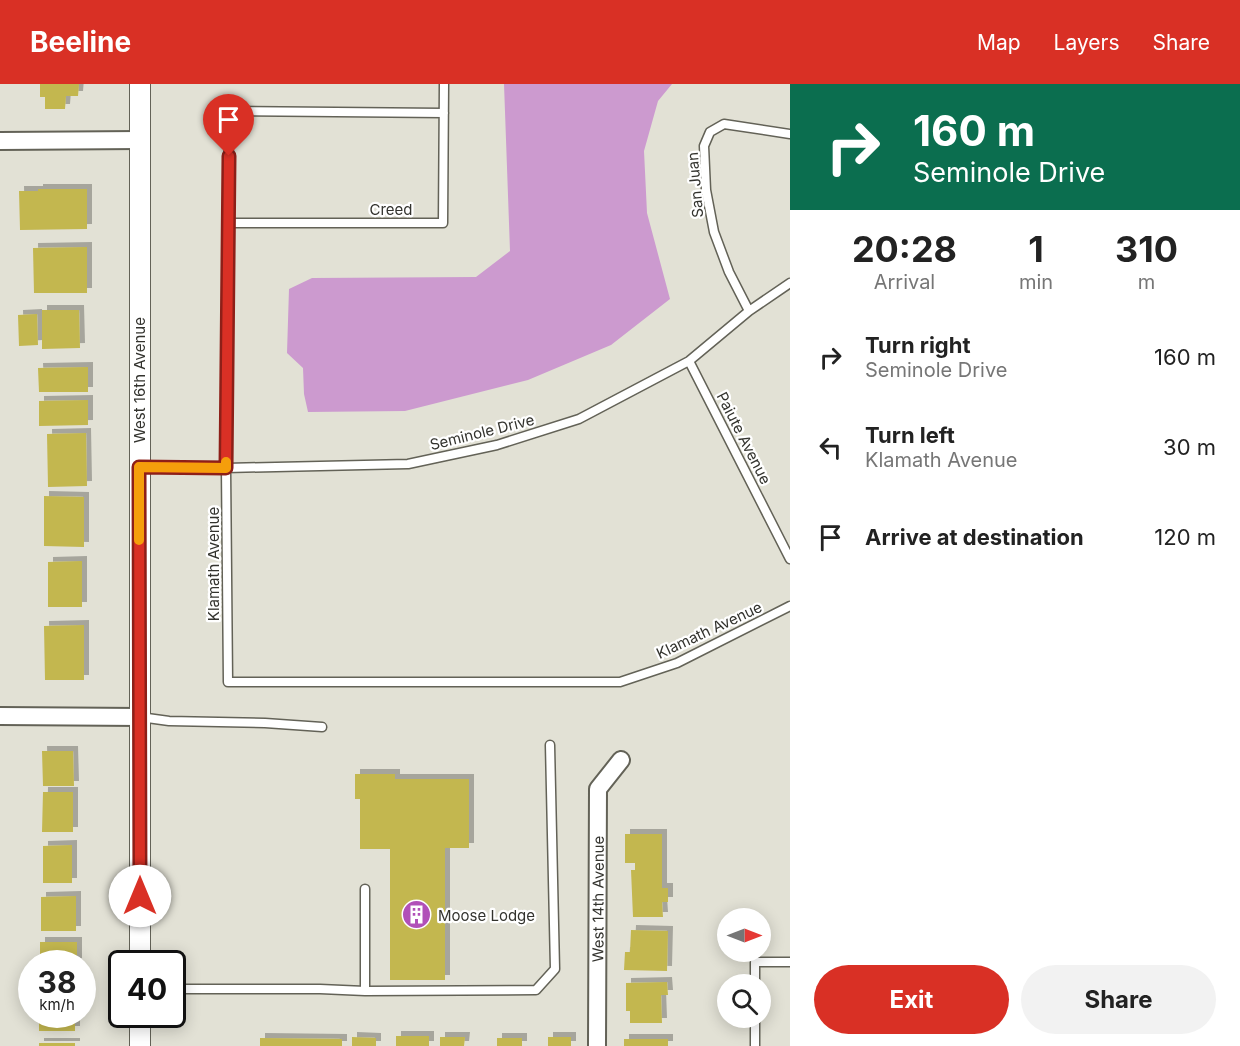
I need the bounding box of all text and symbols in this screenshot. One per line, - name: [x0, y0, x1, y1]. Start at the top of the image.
- text: Beeline: [30, 25, 131, 59]
- text: Map: [977, 30, 1021, 55]
- text: Layers: [1054, 30, 1120, 55]
- text: Share: [1153, 30, 1210, 55]
- pin: [203, 94, 254, 156]
- icon: arrive: [212, 103, 245, 136]
- text: 160 m: [913, 105, 1035, 156]
- icon: right: [814, 108, 892, 186]
- street label: San Juan: [683, 151, 707, 219]
- text: Seminole Drive: [913, 156, 1105, 189]
- street label: Creed: [369, 200, 413, 219]
- text: 20:28: [852, 227, 957, 271]
- text: 1: [1028, 227, 1044, 271]
- text: 310: [1115, 227, 1178, 271]
- text: Arrival: [874, 270, 935, 294]
- text: min: [1019, 270, 1053, 294]
- text: m: [1138, 270, 1155, 294]
- street label: West 16th Avenue: [130, 317, 149, 443]
- text: Turn right: [865, 332, 971, 358]
- icon: right: [814, 341, 847, 374]
- text: 160 m: [1154, 344, 1216, 370]
- text: Seminole Drive: [865, 358, 1007, 382]
- street label: Paiute Avenue: [713, 389, 775, 487]
- street label: Seminole Drive: [428, 410, 536, 454]
- text: Turn left: [865, 422, 955, 448]
- icon: left: [814, 431, 847, 464]
- text: 30 m: [1163, 434, 1216, 460]
- text: Klamath Avenue: [865, 448, 1018, 472]
- street label: Klamath Avenue: [204, 507, 223, 621]
- icon: arrive: [814, 521, 847, 554]
- text: Arrive at destination: [865, 524, 1084, 550]
- text: 120 m: [1154, 524, 1216, 550]
- street label: Klamath Avenue: [653, 597, 765, 663]
- street label: West 14th Avenue: [588, 836, 607, 962]
- position arrow: [108, 864, 172, 928]
- building icon: Moose Lodge: [401, 899, 433, 931]
- place label: Moose Lodge: [438, 906, 535, 925]
- north arrow: [717, 908, 771, 962]
- map controls: [717, 908, 771, 1028]
- speed limit sign: 40: [108, 950, 186, 1028]
- text: 38: [38, 964, 76, 1000]
- button: Exit: [814, 965, 1009, 1034]
- button: Share: [1021, 965, 1216, 1034]
- button: search: [717, 974, 771, 1028]
- text: km/h: [39, 995, 75, 1014]

